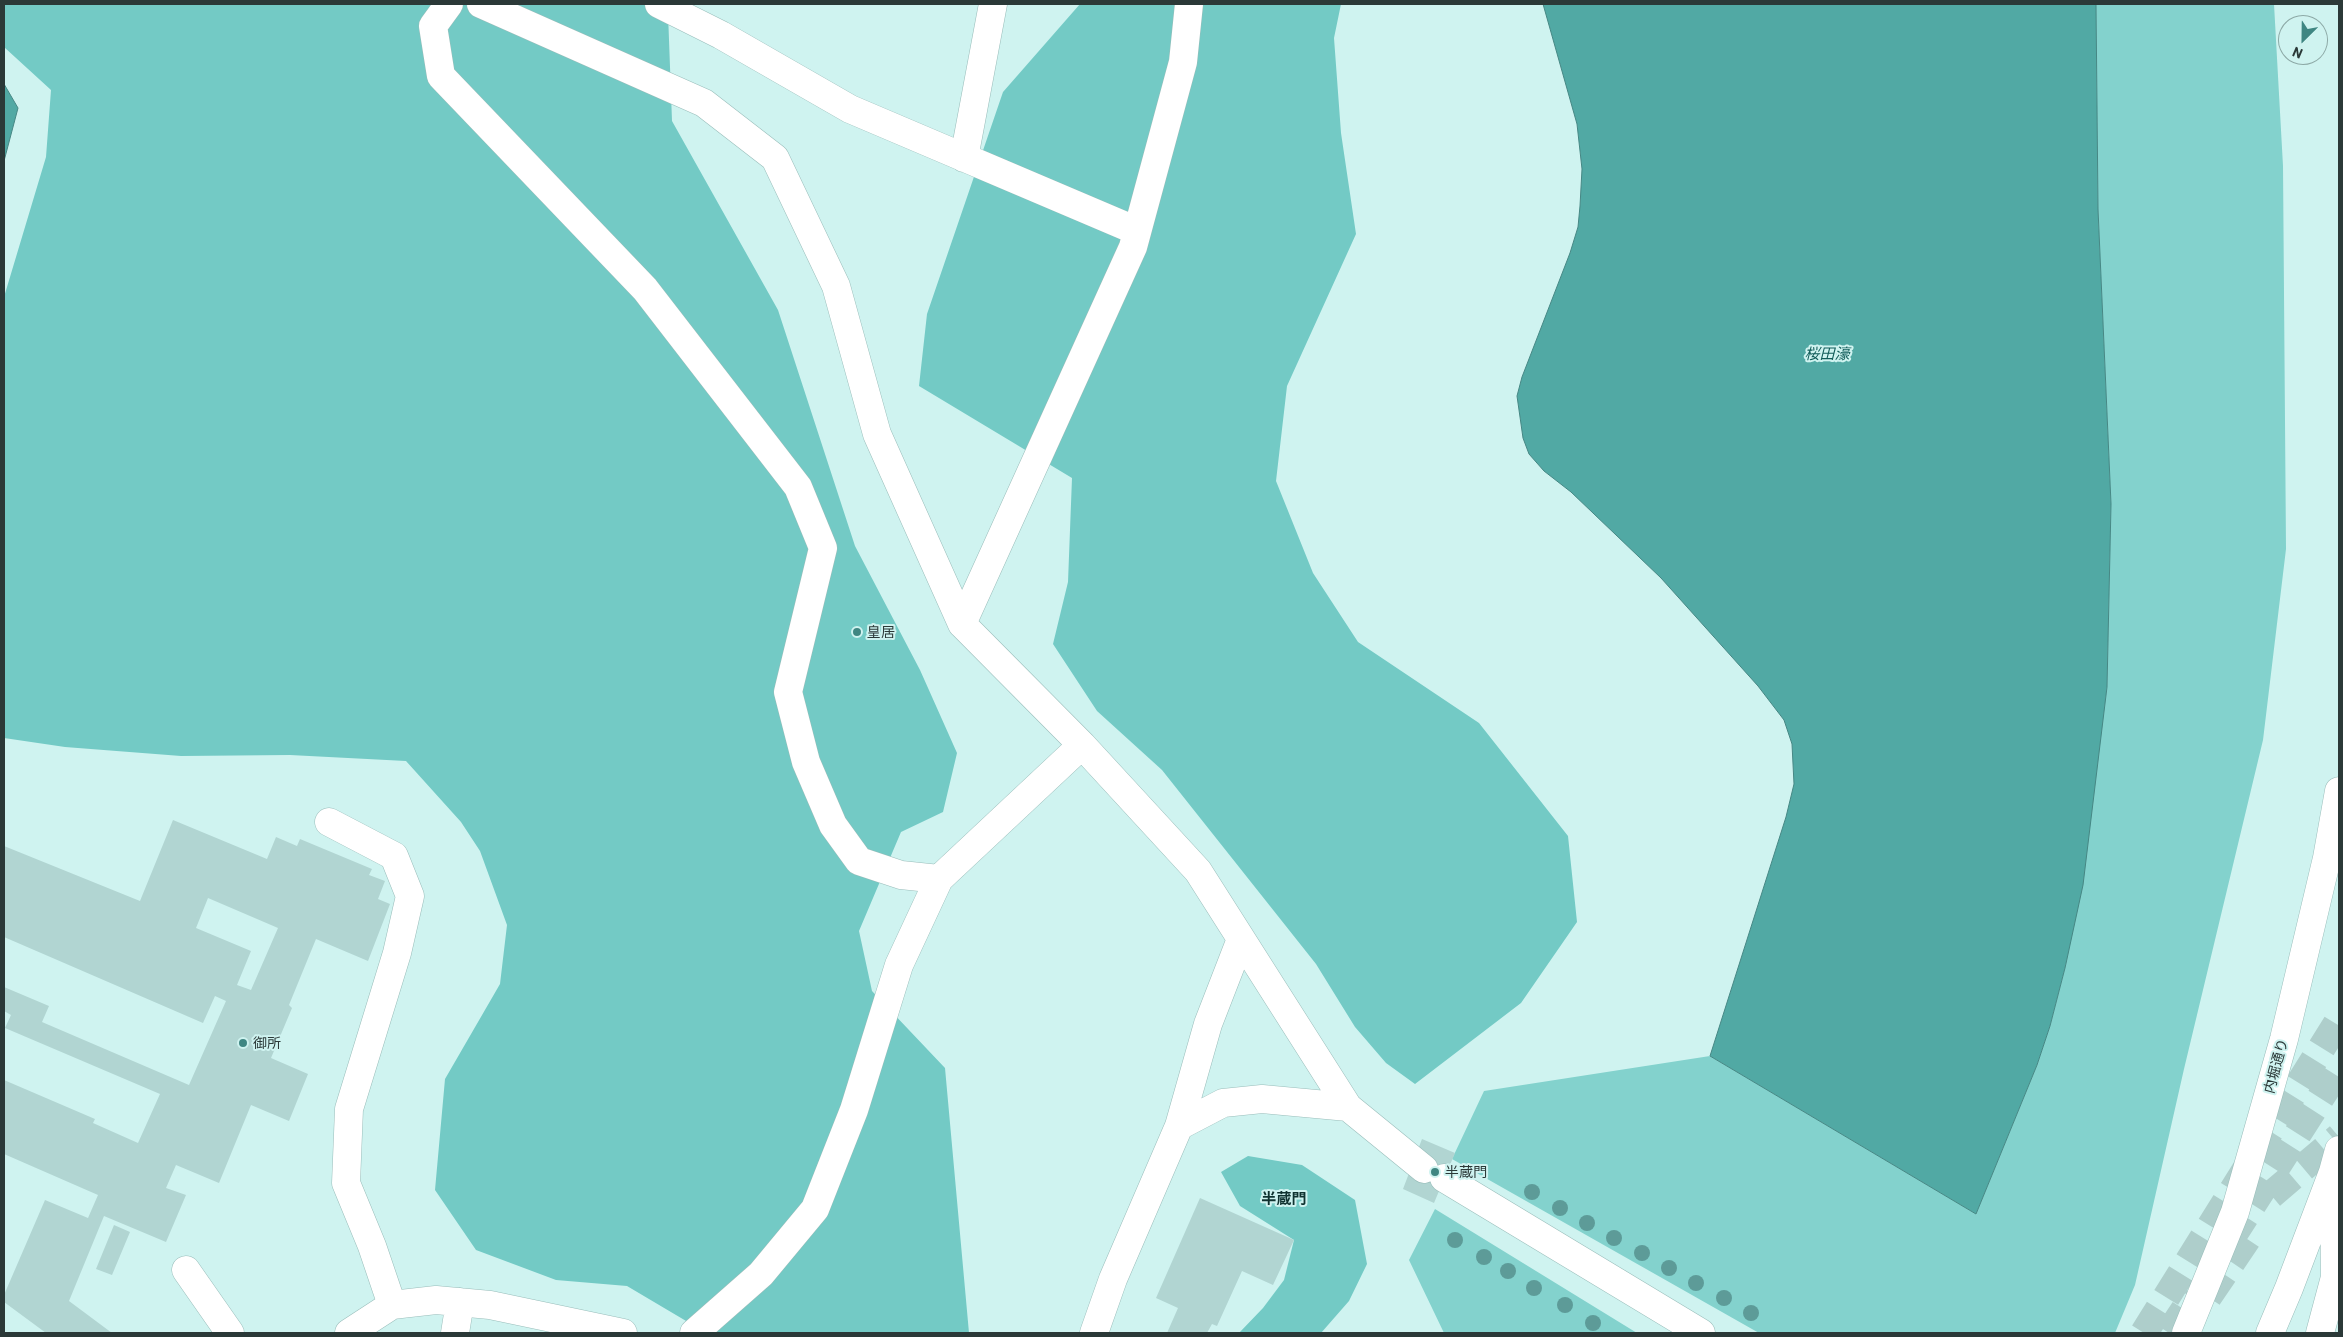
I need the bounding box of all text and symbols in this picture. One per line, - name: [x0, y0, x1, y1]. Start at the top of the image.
- north arrow: [2278, 15, 2328, 65]
- text: N: [2290, 44, 2305, 63]
- water label: 桜田濠: [1805, 345, 1849, 363]
- place label: 皇居: [867, 624, 895, 640]
- marker: 皇居: [851, 626, 863, 638]
- place label: 御所: [253, 1035, 281, 1051]
- marker: 御所: [237, 1037, 249, 1049]
- street label: 内堀通り: [2261, 1037, 2291, 1095]
- place label: 半蔵門: [1445, 1164, 1487, 1180]
- marker: 半蔵門: [1429, 1166, 1441, 1178]
- district label: 半蔵門: [1262, 1190, 1306, 1208]

